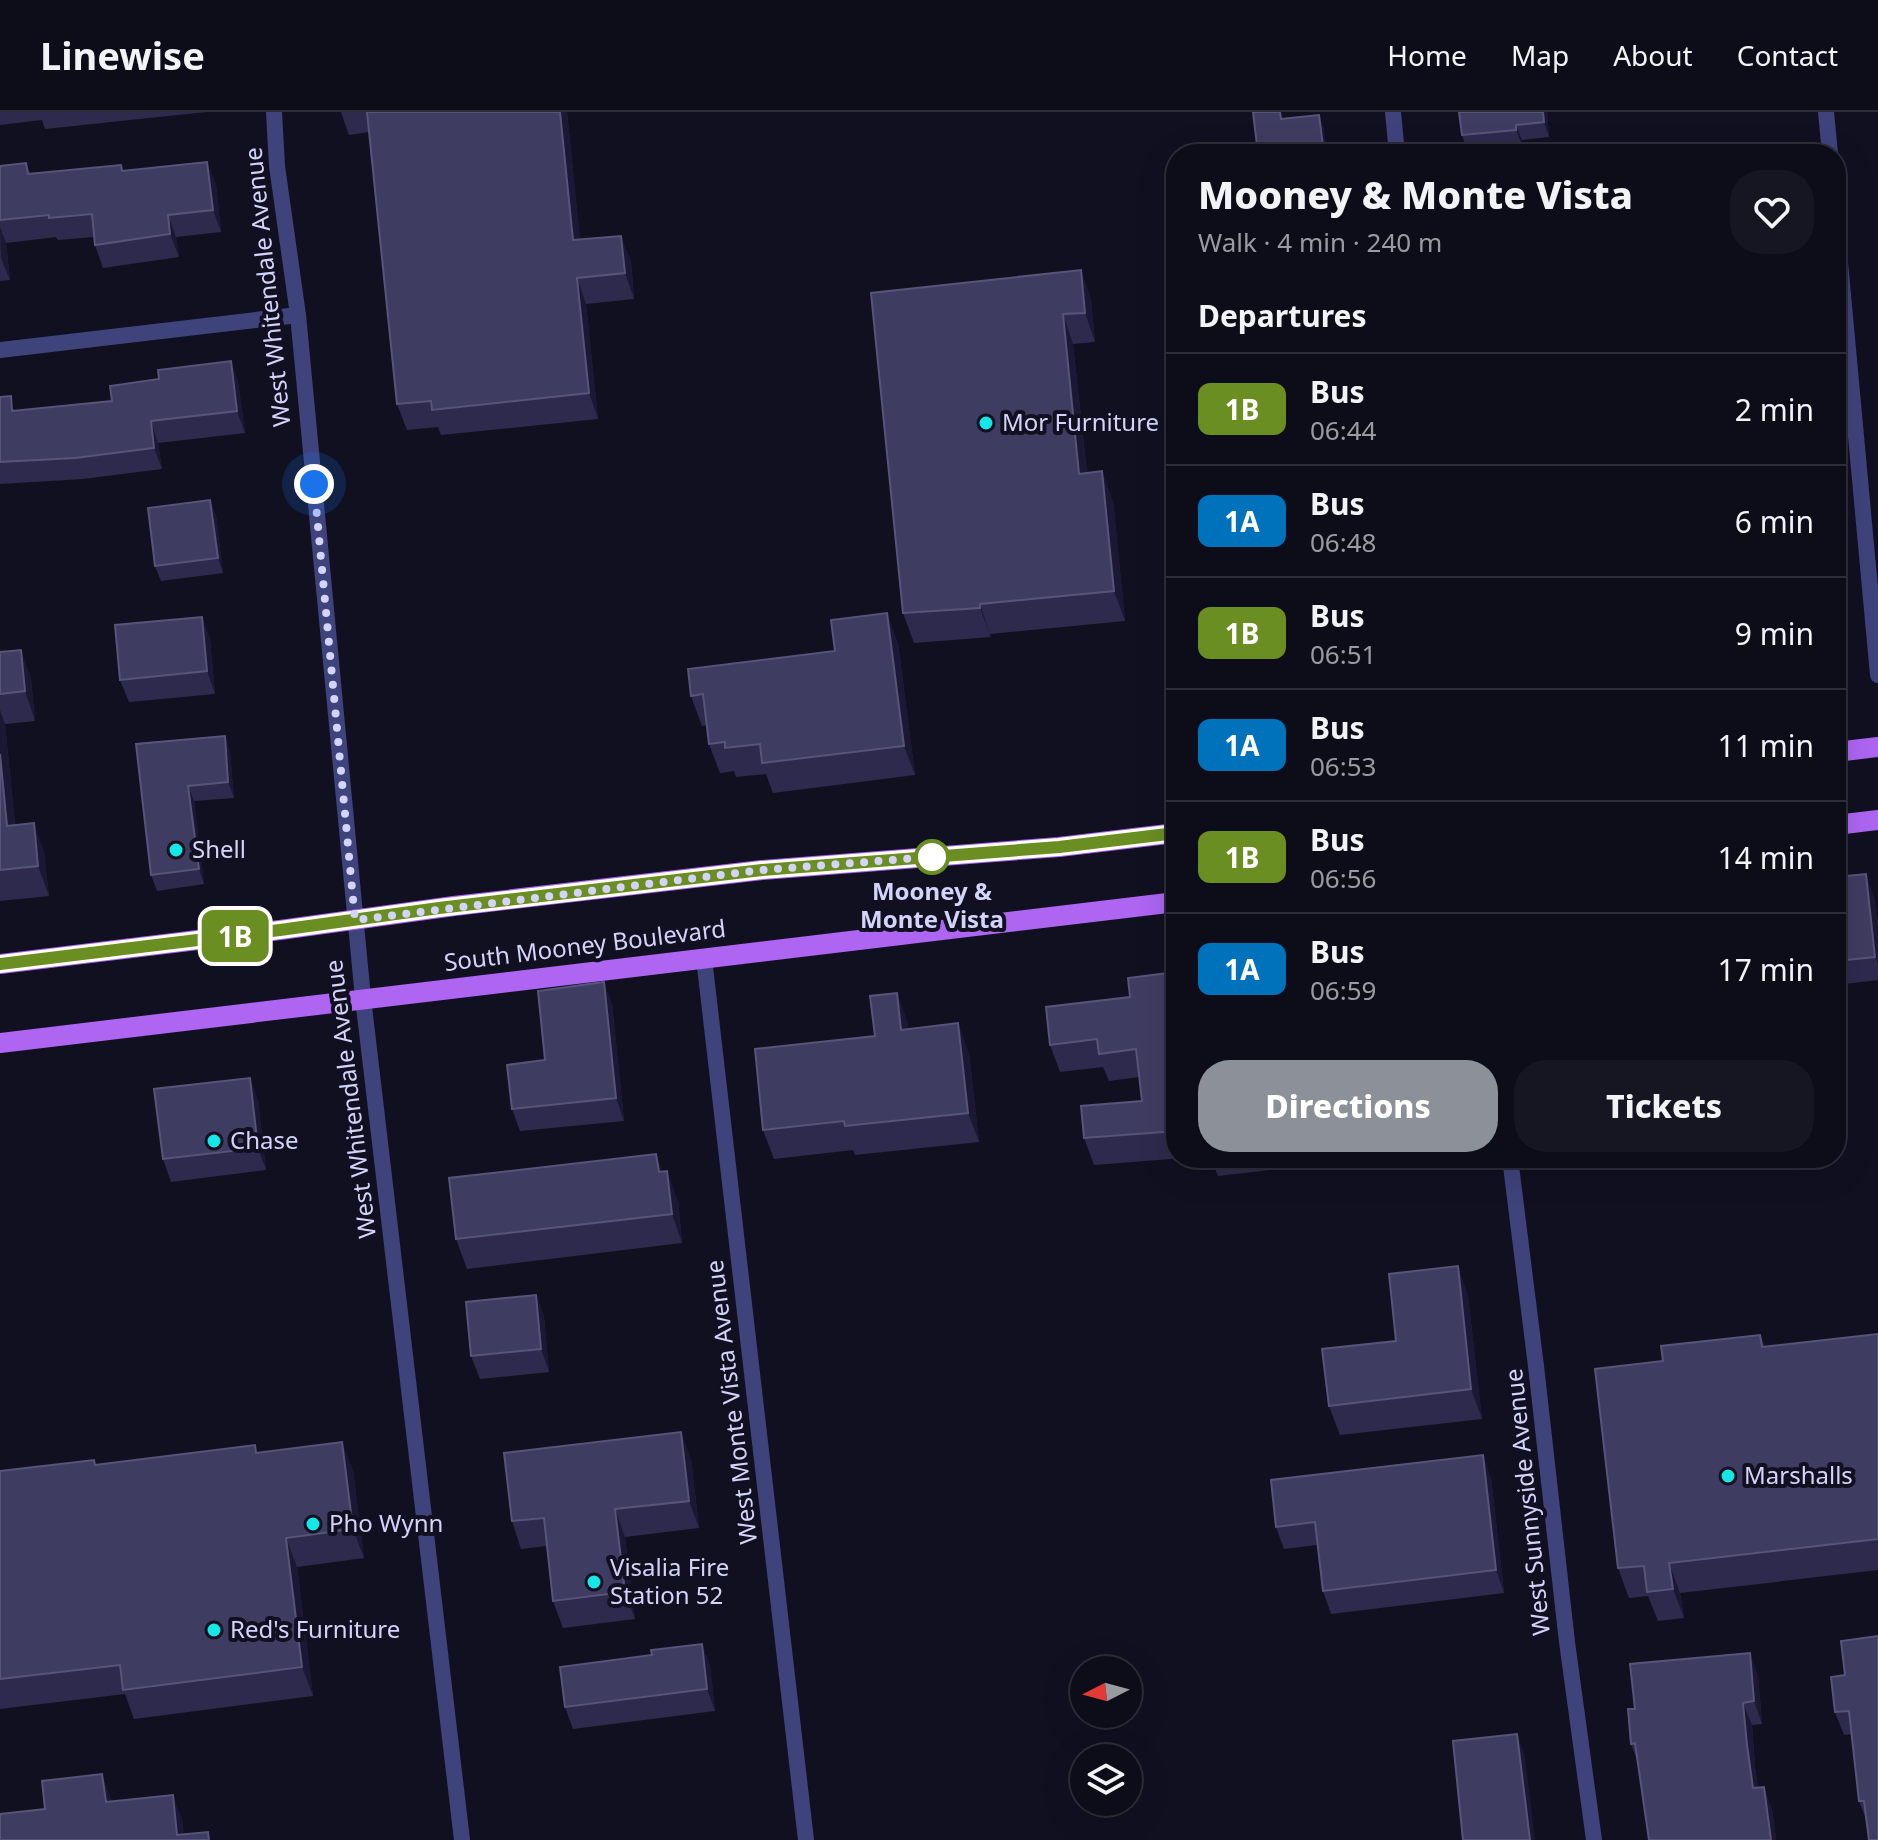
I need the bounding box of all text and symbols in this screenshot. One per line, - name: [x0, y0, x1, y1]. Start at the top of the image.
- text: Linewise: [40, 29, 205, 81]
- text: Home: [1387, 36, 1467, 74]
- text: Map: [1511, 36, 1569, 74]
- text: About: [1613, 36, 1693, 74]
- text: Contact: [1737, 36, 1838, 74]
- street label: West Whitendale Avenue: [235, 146, 298, 428]
- text: Mooney & Monte Vista: [1198, 168, 1633, 220]
- button: heart: [1730, 170, 1814, 254]
- text: Walk · 4 min · 240 m: [1198, 224, 1442, 260]
- text: Departures: [1198, 295, 1367, 336]
- text: Bus: [1310, 371, 1365, 412]
- text: 2 min: [1735, 389, 1814, 430]
- text: 1B: [1225, 390, 1259, 428]
- place label: Mor Furniture: [1002, 405, 1159, 438]
- text: 06:44: [1310, 412, 1376, 448]
- marker: Mor Furniture: [977, 414, 995, 432]
- your location: [294, 464, 334, 504]
- text: Bus: [1310, 483, 1365, 524]
- text: 6 min: [1735, 501, 1814, 542]
- text: 1A: [1224, 502, 1260, 540]
- text: 06:48: [1310, 524, 1376, 560]
- text: Bus: [1310, 595, 1365, 636]
- text: 9 min: [1735, 613, 1814, 654]
- text: 1B: [1225, 614, 1259, 652]
- text: 06:51: [1310, 636, 1376, 672]
- text: Bus: [1310, 707, 1365, 748]
- text: 11 min: [1718, 725, 1814, 766]
- text: 1A: [1224, 726, 1260, 764]
- text: 06:53: [1310, 748, 1376, 784]
- text: Bus: [1310, 819, 1365, 860]
- place label: Shell: [192, 832, 246, 865]
- text: 14 min: [1718, 837, 1814, 878]
- text: 1B: [1225, 838, 1259, 876]
- marker: Mooney & Monte Vista: [915, 840, 949, 874]
- marker: Shell: [167, 841, 185, 859]
- text: 06:56: [1310, 860, 1376, 896]
- place label: Mooney & Monte Vista: [860, 874, 1004, 935]
- line badge: 1B: [199, 910, 271, 962]
- street label: South Mooney Boulevard: [442, 911, 728, 978]
- text: 1B: [218, 917, 252, 955]
- text: Bus: [1310, 931, 1365, 972]
- text: 17 min: [1718, 949, 1814, 990]
- text: 1A: [1224, 950, 1260, 988]
- street label: West Whitendale Avenue: [316, 958, 383, 1240]
- text: 06:59: [1310, 972, 1376, 1008]
- button: Directions: [1198, 1060, 1498, 1152]
- button: Tickets: [1514, 1060, 1814, 1152]
- place label: Chase: [230, 1123, 299, 1156]
- marker: Chase: [205, 1132, 223, 1150]
- street label: West Monte Vista Avenue: [697, 1258, 764, 1546]
- street label: West Sunnyside Avenue: [1496, 1367, 1557, 1637]
- place label: Marshalls: [1744, 1458, 1853, 1491]
- marker: Marshalls: [1719, 1467, 1737, 1485]
- place label: Pho Wynn: [329, 1506, 443, 1539]
- marker: Pho Wynn: [304, 1515, 322, 1533]
- place label: Visalia Fire Station 52: [610, 1550, 729, 1611]
- marker: Visalia Fire Station 52: [585, 1573, 603, 1591]
- place label: Red's Furniture: [230, 1612, 400, 1645]
- marker: Red's Furniture: [205, 1621, 223, 1639]
- north arrow: [1070, 1656, 1142, 1728]
- map controls: [1070, 1656, 1142, 1816]
- button: layers: [1070, 1744, 1142, 1816]

